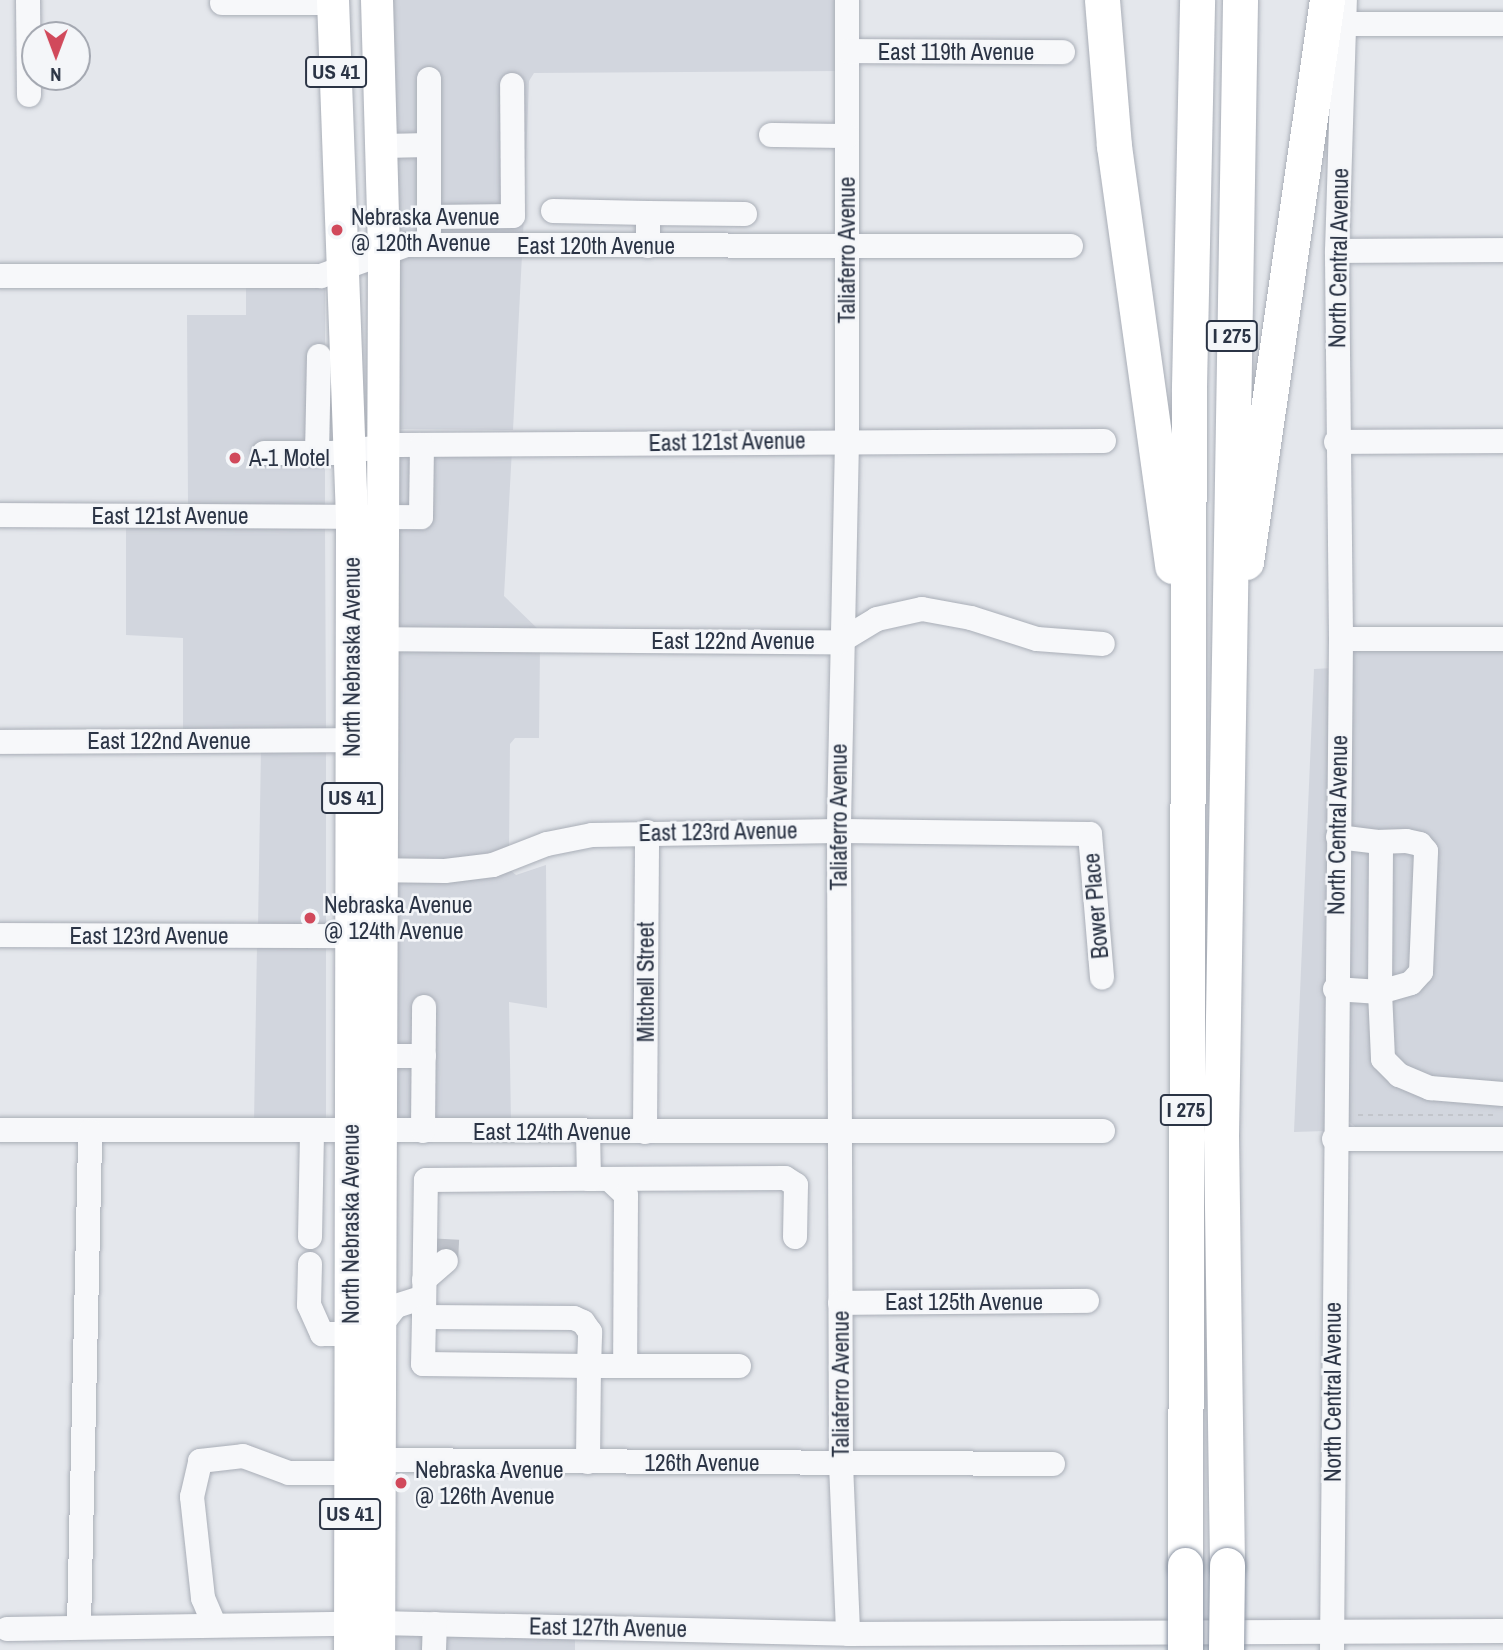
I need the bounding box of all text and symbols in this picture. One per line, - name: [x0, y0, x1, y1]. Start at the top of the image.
- north arrow: [21, 21, 91, 91]
- street label: East 119th Avenue: [877, 38, 1035, 66]
- road number: US 41: [304, 55, 368, 90]
- text: N: [50, 62, 62, 88]
- street label: North Central Avenue: [1324, 167, 1354, 349]
- street label: Taliaferro Avenue: [833, 176, 861, 324]
- place label: Nebraska Avenue @ 120th Avenue: [351, 203, 501, 257]
- marker: Nebraska Avenue @ 120th Avenue: [329, 222, 345, 238]
- street label: East 120th Avenue: [516, 232, 676, 260]
- road number: I 275: [1206, 318, 1258, 354]
- street label: East 121st Avenue: [648, 427, 806, 457]
- place label: A-1 Motel: [249, 444, 330, 472]
- marker: A-1 Motel: [227, 450, 243, 466]
- street label: East 121st Avenue: [91, 502, 249, 530]
- street label: North Nebraska Avenue: [338, 557, 366, 757]
- street label: East 122nd Avenue: [651, 627, 815, 655]
- street label: East 122nd Avenue: [87, 727, 251, 755]
- street label: North Central Avenue: [1323, 734, 1353, 916]
- street label: Taliaferro Avenue: [825, 743, 853, 891]
- road number: US 41: [320, 780, 384, 816]
- street label: East 123rd Avenue: [638, 817, 798, 847]
- street label: Bower Place: [1078, 852, 1114, 960]
- place label: Nebraska Avenue @ 124th Avenue: [324, 891, 474, 945]
- marker: Nebraska Avenue @ 124th Avenue: [302, 910, 318, 926]
- street label: East 123rd Avenue: [69, 922, 229, 950]
- street label: Mitchell Street: [632, 922, 660, 1042]
- road number: I 275: [1160, 1092, 1212, 1128]
- street label: East 124th Avenue: [472, 1118, 632, 1146]
- street label: North Nebraska Avenue: [337, 1124, 365, 1324]
- street label: East 125th Avenue: [884, 1288, 1044, 1316]
- street label: North Central Avenue: [1319, 1301, 1347, 1483]
- street label: Taliaferro Avenue: [827, 1310, 855, 1458]
- street label: 126th Avenue: [644, 1449, 760, 1477]
- place label: Nebraska Avenue @ 126th Avenue: [415, 1456, 565, 1510]
- marker: Nebraska Avenue @ 126th Avenue: [393, 1475, 409, 1491]
- road number: US 41: [318, 1496, 382, 1532]
- street label: East 127th Avenue: [528, 1613, 688, 1643]

